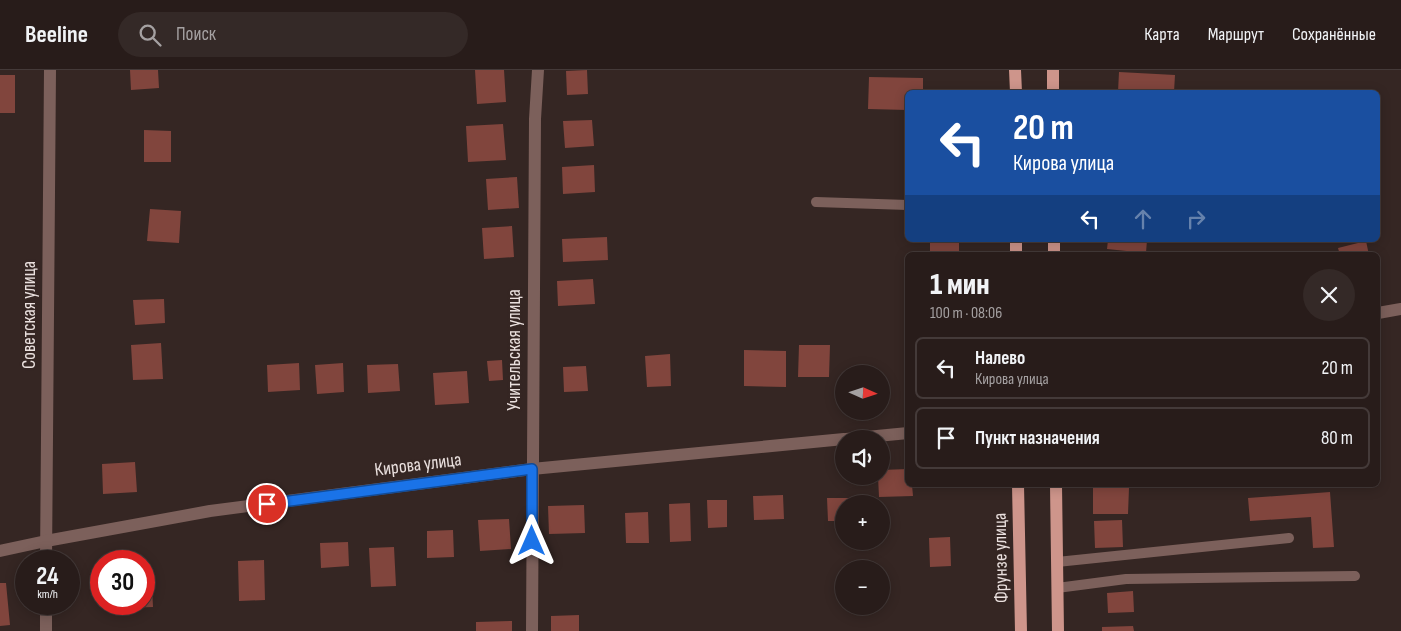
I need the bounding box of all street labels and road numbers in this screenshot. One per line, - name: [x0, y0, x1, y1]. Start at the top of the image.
- street label: Советская улица: [18, 261, 41, 369]
- street label: Учительская улица: [503, 289, 526, 411]
- street label: Кирова улица: [373, 448, 463, 482]
- street label: Фрунзе улица: [989, 513, 1013, 603]

